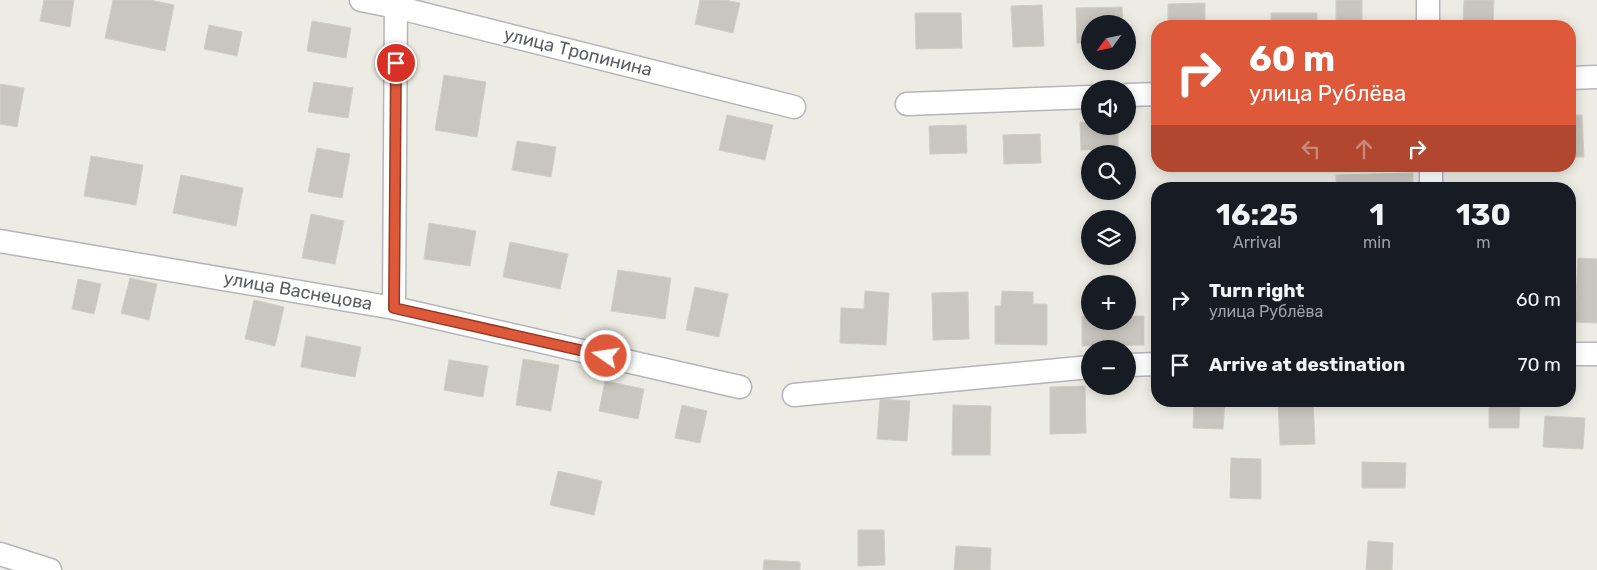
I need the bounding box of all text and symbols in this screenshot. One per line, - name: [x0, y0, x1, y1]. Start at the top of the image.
- north arrow: [1081, 15, 1136, 70]
- map controls: [1081, 15, 1136, 395]
- street label: улица Тропинина: [502, 23, 654, 81]
- text: 60 m: [1249, 38, 1335, 80]
- icon: right: [1166, 40, 1231, 105]
- pin: [375, 42, 417, 84]
- icon: arrive: [382, 49, 410, 77]
- button: sound: [1081, 80, 1136, 135]
- text: улица Рублёва: [1249, 80, 1406, 107]
- icon: left: [1297, 135, 1325, 163]
- icon: ahead: [1350, 135, 1378, 163]
- icon: right: [1403, 135, 1431, 163]
- button: search: [1081, 145, 1136, 200]
- text: 16:25: [1216, 197, 1298, 233]
- text: 1: [1370, 197, 1384, 233]
- text: 130: [1456, 197, 1511, 233]
- button: layers: [1081, 210, 1136, 265]
- text: Arrival: [1233, 233, 1281, 252]
- text: min: [1363, 233, 1391, 252]
- text: m: [1476, 233, 1491, 252]
- street label: улица Васнецова: [222, 267, 374, 315]
- button: +: [1081, 275, 1136, 330]
- text: Turn right: [1209, 279, 1304, 302]
- icon: right: [1166, 286, 1194, 314]
- text: 60 m: [1516, 288, 1561, 311]
- text: улица Рублёва: [1209, 302, 1323, 321]
- position arrow: [579, 329, 631, 381]
- button: −: [1081, 340, 1136, 395]
- icon: arrive: [1166, 351, 1194, 379]
- text: Arrive at destination: [1209, 353, 1405, 376]
- text: 70 m: [1518, 353, 1561, 376]

